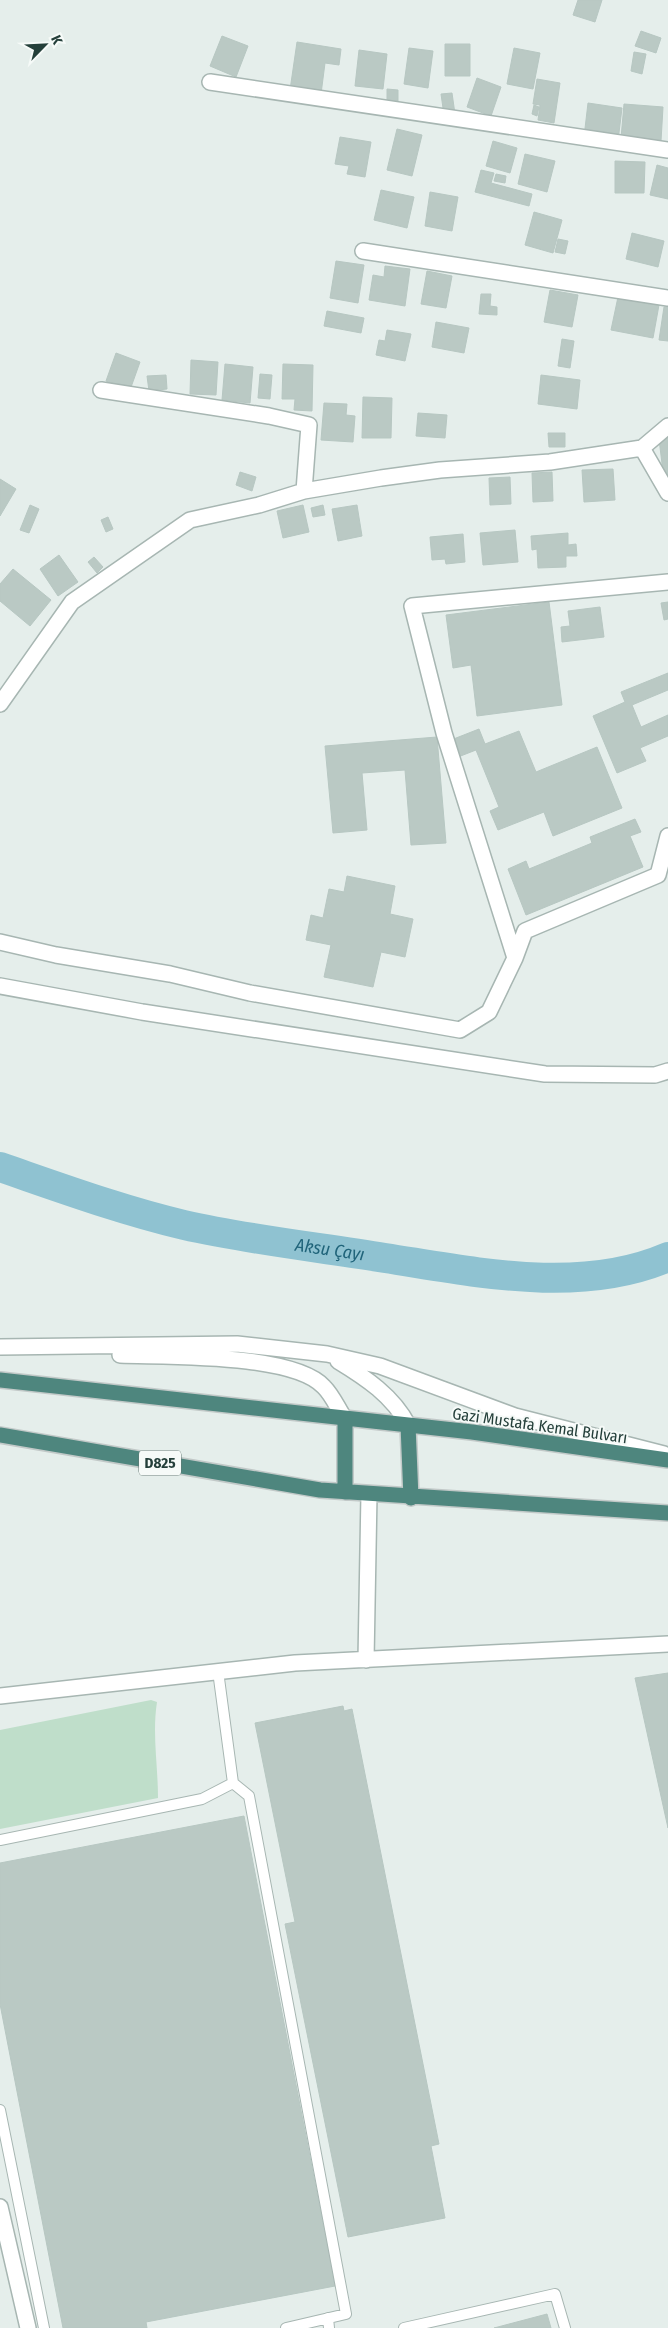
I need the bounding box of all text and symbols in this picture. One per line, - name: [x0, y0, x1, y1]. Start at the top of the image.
- north arrow: [20, 20, 70, 70]
- text: K: [47, 33, 66, 48]
- water label: Aksu Çayı: [293, 1234, 366, 1266]
- street label: Gazi Mustafa Kemal Bulvarı: [451, 1404, 629, 1447]
- road number: D825: [139, 1450, 181, 1476]

